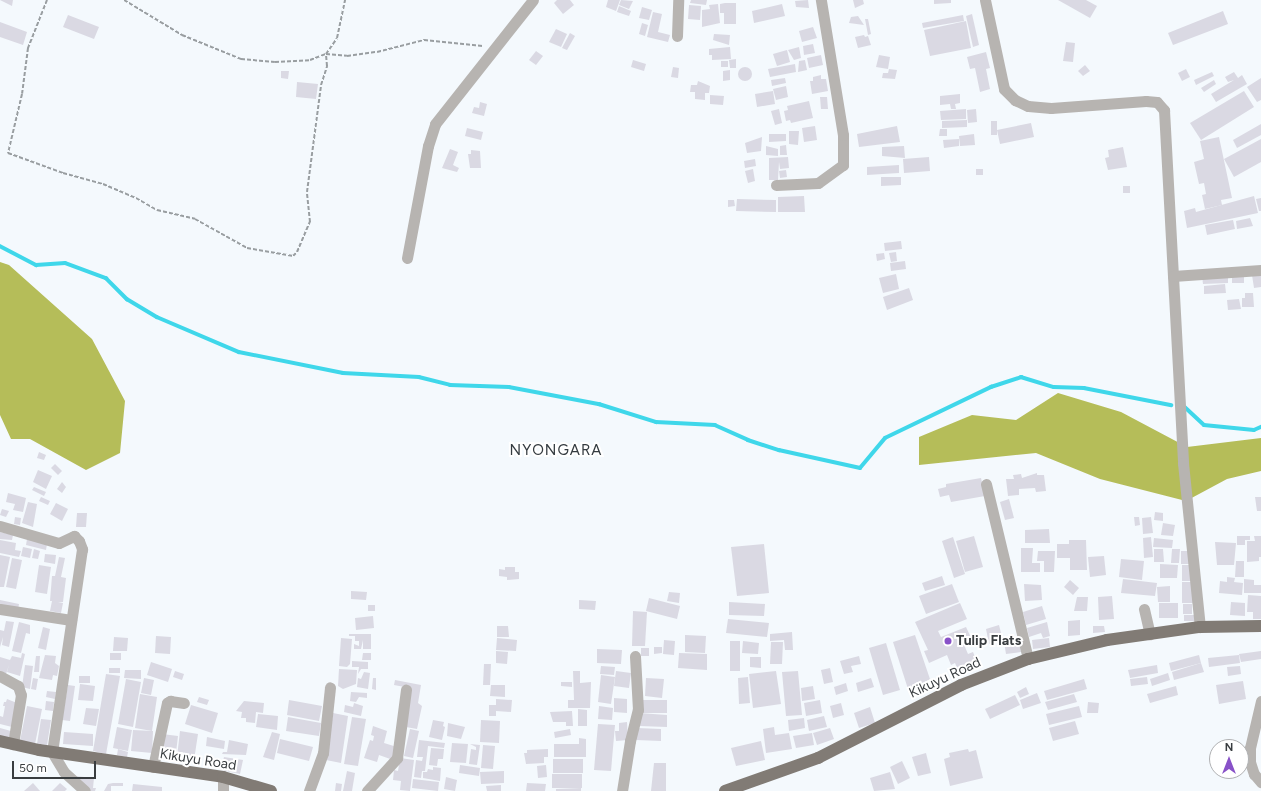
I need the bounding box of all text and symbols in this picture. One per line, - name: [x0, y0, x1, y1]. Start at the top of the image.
- district label: NYONGARA: [510, 442, 602, 460]
- place label: Tulip Flats: [956, 633, 1021, 649]
- marker: Tulip Flats: [943, 636, 953, 646]
- street label: Kikuyu Road: [906, 654, 984, 702]
- north arrow: [1209, 739, 1249, 779]
- text: N: [1225, 741, 1233, 754]
- street label: Kikuyu Road: [159, 746, 237, 774]
- scale bar: [14, 753, 98, 779]
- text: 50 m: [19, 761, 47, 775]

